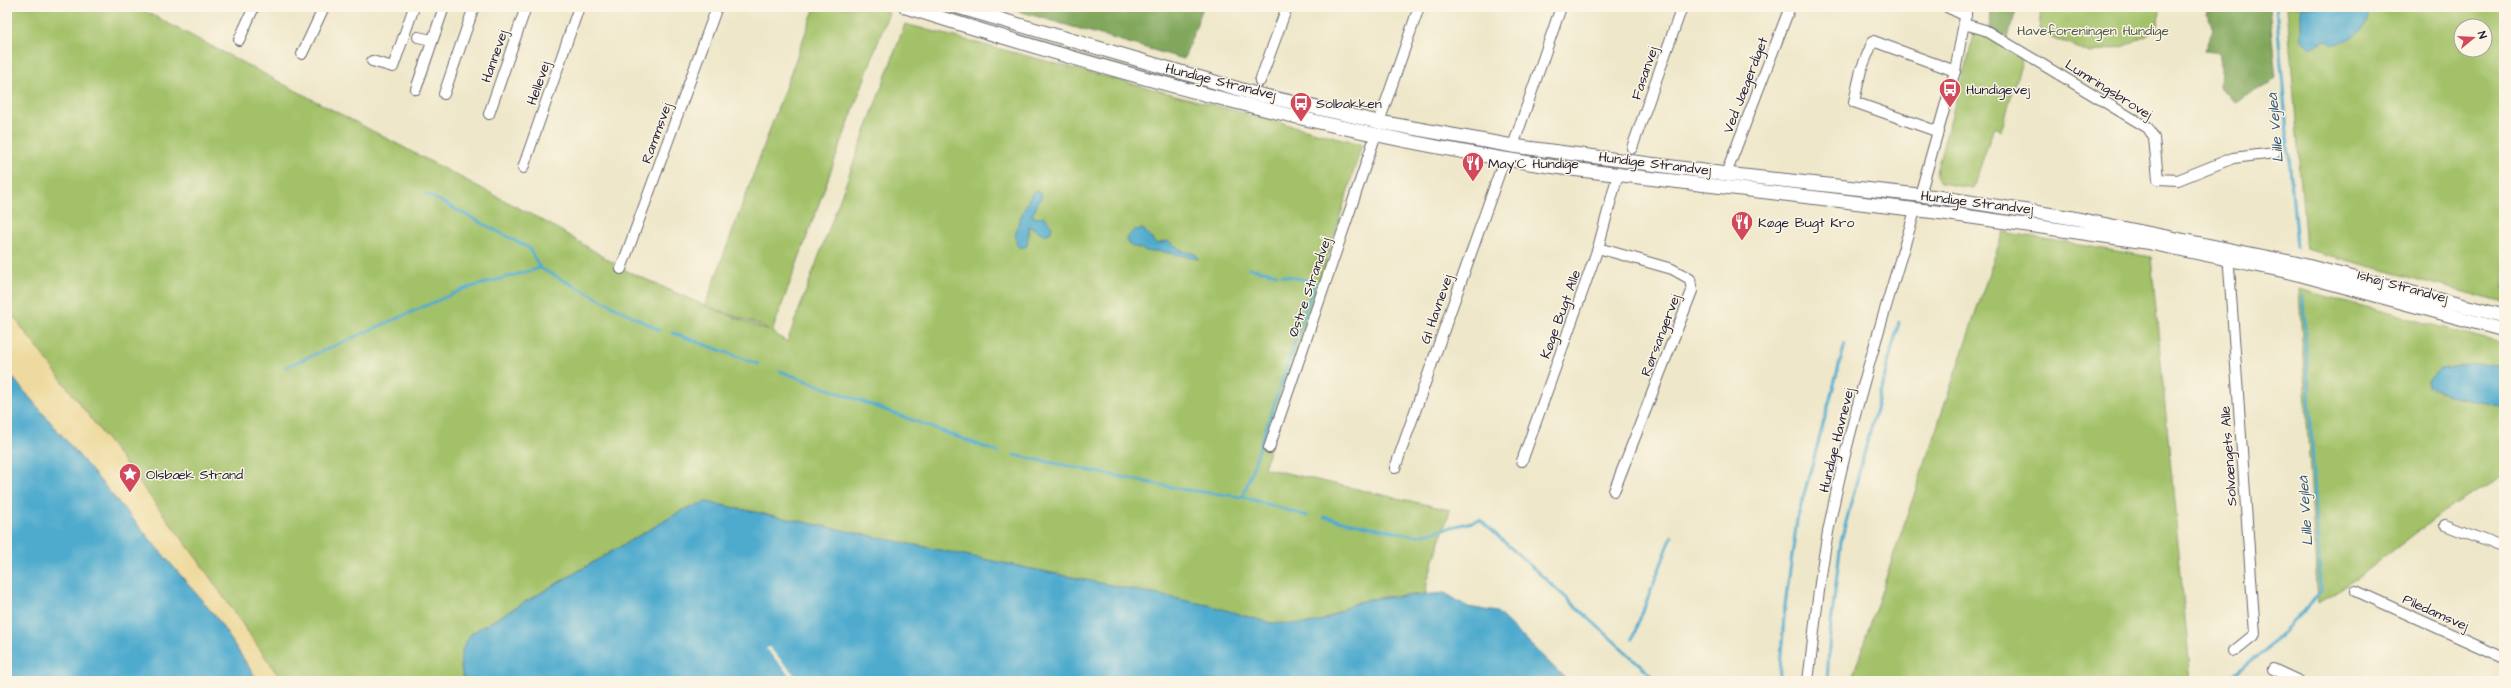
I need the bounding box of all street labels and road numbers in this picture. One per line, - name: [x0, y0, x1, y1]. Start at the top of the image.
- street label: Hannevej: [477, 27, 513, 85]
- street label: Ved Jægerdiget: [1718, 34, 1774, 136]
- street label: Fasanvej: [1626, 43, 1664, 103]
- street label: Lumringsbrovej: [2061, 55, 2156, 125]
- street label: Hellevej: [522, 58, 556, 108]
- street label: Hundige Strandvej: [1163, 59, 1279, 105]
- street label: Rammsvej: [637, 100, 677, 166]
- street label: Hundige Strandvej: [1597, 147, 1713, 181]
- street label: Hundige Strandvej: [1919, 186, 2035, 220]
- street label: Østre Strandvej: [1284, 234, 1336, 340]
- street label: Ishøj Strandvej: [2355, 265, 2451, 309]
- street label: Køge Bugt Alle: [1536, 267, 1586, 362]
- street label: Gl Havnevej: [1416, 271, 1458, 347]
- street label: Rørsangervej: [1636, 291, 1686, 379]
- street label: Hundige Havnevej: [1814, 385, 1860, 495]
- street label: Solvængets Alle: [2215, 405, 2242, 507]
- street label: Piledamsvej: [2399, 589, 2472, 637]

